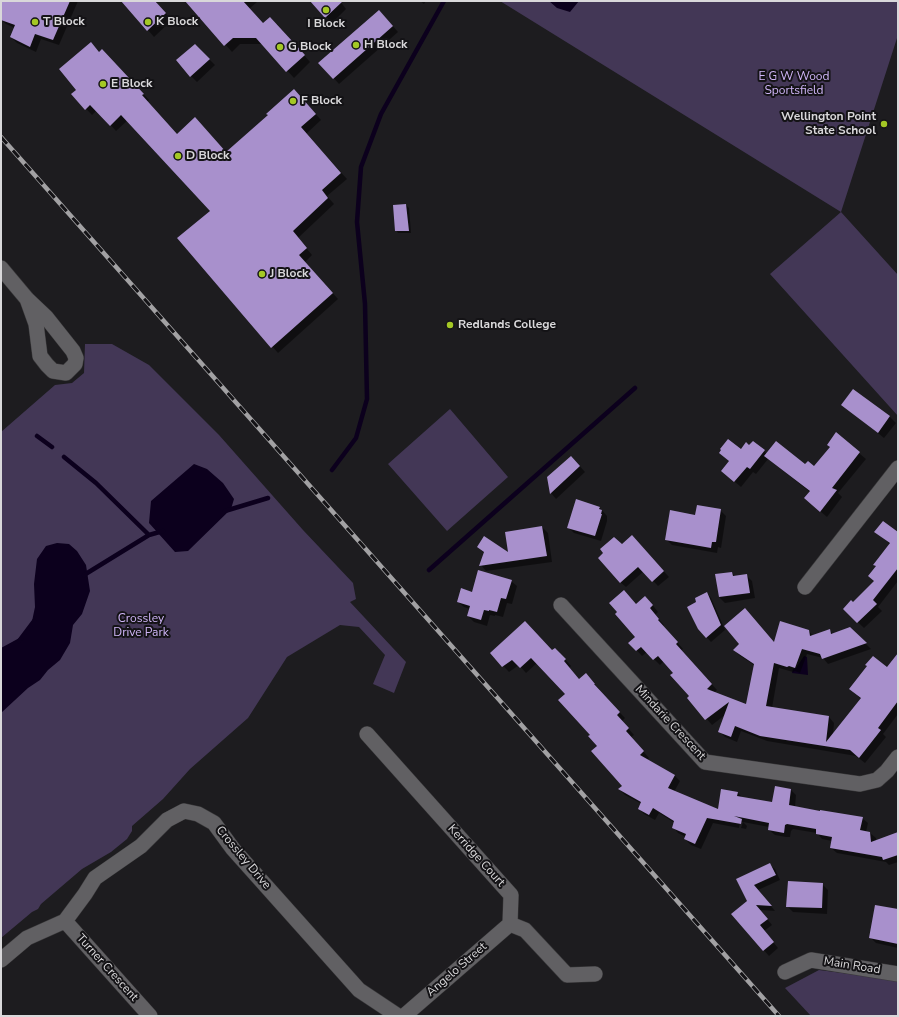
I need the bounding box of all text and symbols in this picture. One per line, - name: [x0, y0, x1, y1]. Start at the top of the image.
- marker: I Block: [321, 5, 331, 15]
- place label: T Block: [43, 15, 85, 29]
- place label: K Block: [156, 15, 198, 29]
- marker: T Block: [30, 17, 40, 27]
- marker: K Block: [143, 17, 153, 27]
- place label: I Block: [307, 17, 345, 31]
- place label: H Block: [364, 38, 408, 52]
- place label: G Block: [288, 40, 331, 54]
- marker: H Block: [351, 40, 361, 50]
- marker: G Block: [275, 42, 285, 52]
- park label: E G W Wood Sportsfield: [758, 70, 830, 98]
- place label: E Block: [111, 77, 152, 91]
- marker: E Block: [98, 79, 108, 89]
- place label: F Block: [301, 94, 342, 108]
- marker: F Block: [288, 96, 298, 106]
- place label: Wellington Point State School: [781, 110, 876, 138]
- marker: Wellington Point State School: [879, 119, 889, 129]
- place label: D Block: [186, 149, 229, 163]
- marker: D Block: [173, 151, 183, 161]
- place label: J Block: [270, 267, 309, 281]
- marker: J Block: [257, 269, 267, 279]
- place label: Redlands College: [458, 318, 556, 332]
- marker: Redlands College: [445, 320, 455, 330]
- park label: Crossley Drive Park: [113, 612, 169, 640]
- street label: Mindarie Crescent: [632, 683, 708, 763]
- street label: Kerridge Court: [444, 822, 508, 890]
- street label: Crossley Drive: [212, 823, 274, 893]
- street label: Turner Crescent: [73, 932, 141, 1004]
- street label: Angelo Street: [424, 940, 490, 1000]
- street label: Main Road: [823, 954, 881, 978]

